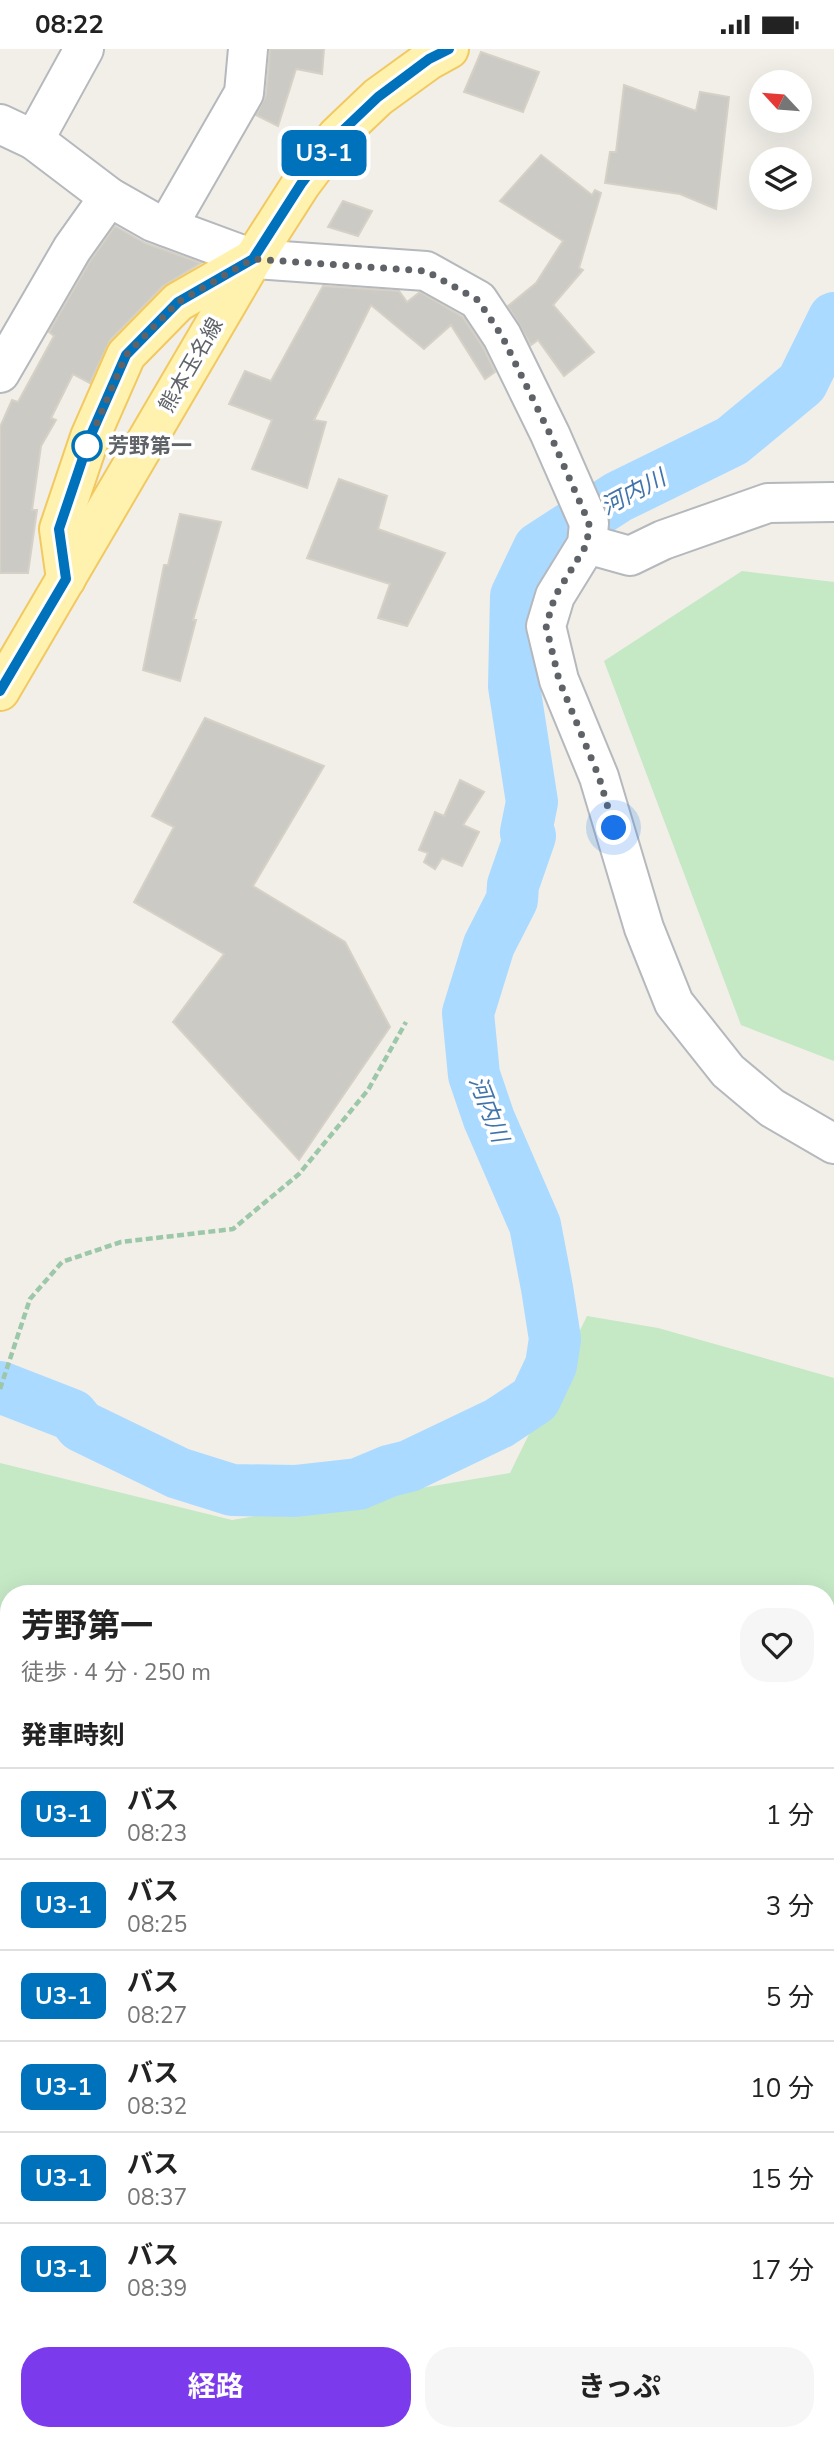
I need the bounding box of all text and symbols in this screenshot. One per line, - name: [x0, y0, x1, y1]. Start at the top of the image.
- text: 08:22: [35, 7, 104, 42]
- north arrow: [749, 70, 812, 133]
- map controls: [749, 70, 812, 210]
- line badge: U3-1: [275, 130, 373, 176]
- text: U3-1: [296, 137, 352, 169]
- button: layers: [749, 147, 812, 210]
- street label: 熊本玉名線: [153, 313, 229, 417]
- marker: 芳野第一: [72, 431, 102, 461]
- place label: 芳野第一: [108, 432, 192, 460]
- water label: 河内川: [595, 461, 674, 522]
- your location: [596, 810, 631, 845]
- water label: 河内川: [462, 1071, 516, 1150]
- text: 芳野第一: [21, 1604, 153, 1649]
- button: heart: [740, 1608, 814, 1682]
- text: 徒歩 · 4 分 · 250 m: [21, 1657, 211, 1688]
- text: 発車時刻: [21, 1718, 125, 1753]
- text: バス: [127, 1783, 179, 1818]
- text: U3-1: [35, 1798, 92, 1830]
- text: 1 分: [766, 1798, 814, 1833]
- text: 08:23: [127, 1818, 187, 1849]
- text: バス: [127, 1874, 179, 1909]
- text: U3-1: [35, 1889, 92, 1921]
- text: 3 分: [766, 1889, 814, 1924]
- text: 08:25: [127, 1909, 187, 1940]
- text: バス: [127, 1965, 179, 2000]
- text: U3-1: [35, 1980, 92, 2012]
- text: 5 分: [766, 1980, 814, 2015]
- text: 08:27: [127, 2000, 187, 2031]
- text: バス: [127, 2056, 179, 2091]
- text: U3-1: [35, 2071, 92, 2103]
- text: 10 分: [750, 2071, 814, 2106]
- text: 08:32: [127, 2091, 187, 2122]
- text: バス: [127, 2147, 179, 2182]
- text: U3-1: [35, 2162, 92, 2194]
- text: 15 分: [750, 2162, 814, 2197]
- text: 08:37: [127, 2182, 187, 2213]
- text: バス: [127, 2238, 179, 2273]
- text: U3-1: [35, 2253, 92, 2285]
- text: 17 分: [750, 2253, 814, 2288]
- text: 08:39: [127, 2273, 187, 2304]
- button: 経路: [21, 2347, 411, 2427]
- button: きっぷ: [425, 2347, 814, 2427]

